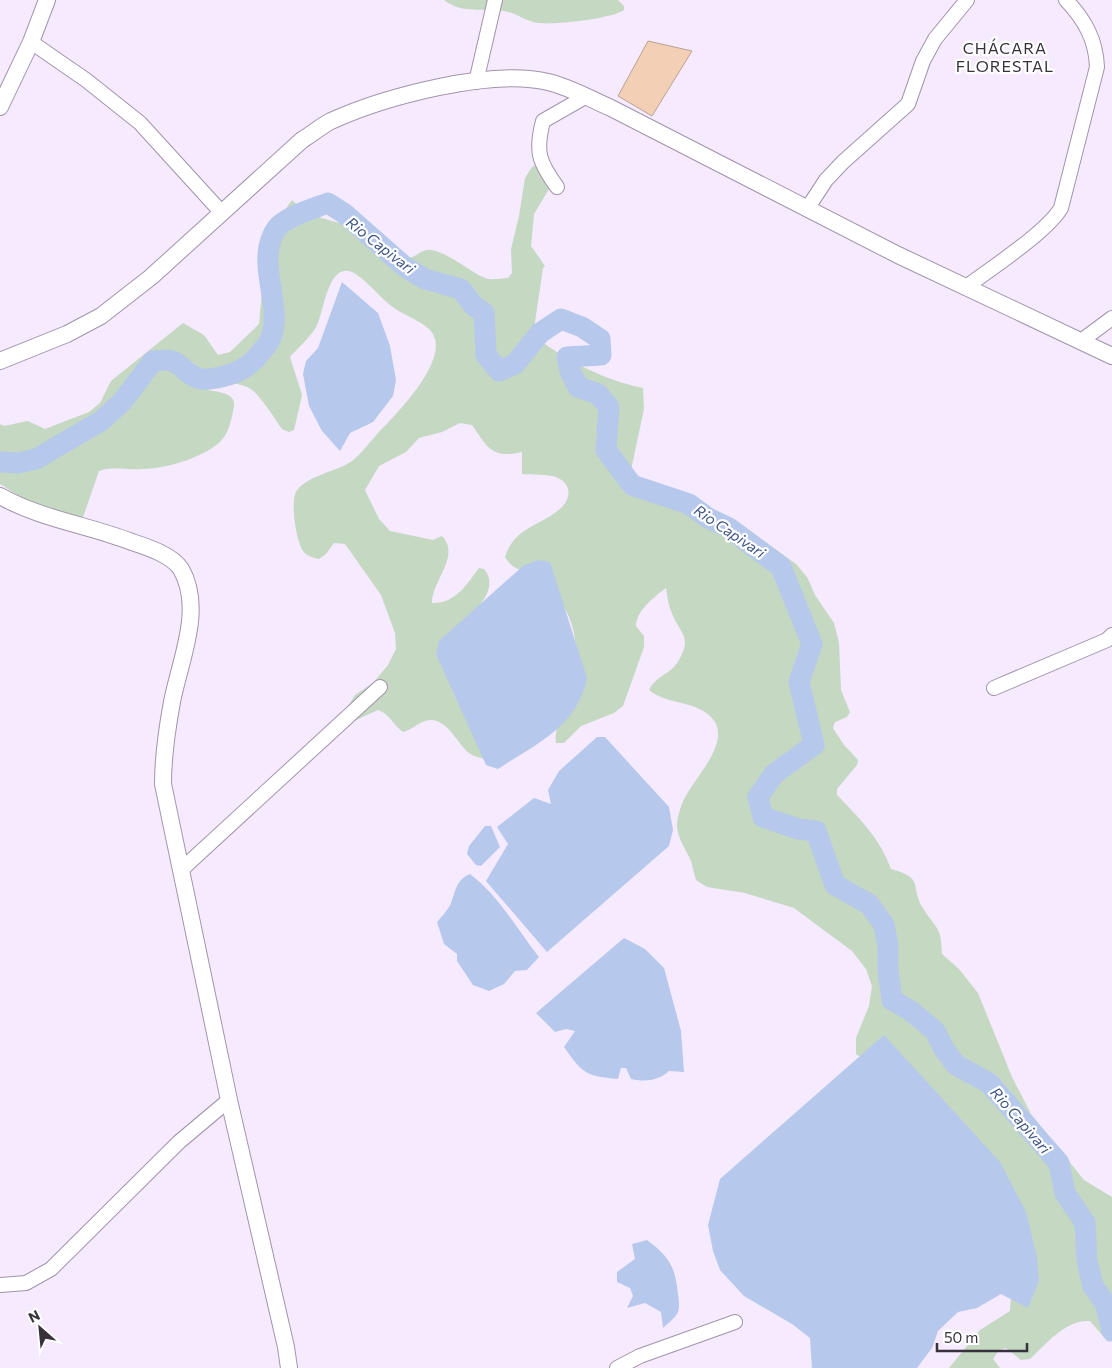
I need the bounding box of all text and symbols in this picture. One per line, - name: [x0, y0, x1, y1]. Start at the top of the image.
- district label: CHÁCARA FLORESTAL: [956, 38, 1054, 75]
- water label: Rio Capivari: [343, 213, 420, 278]
- water label: Rio Capivari: [691, 501, 770, 562]
- water label: Rio Capivari: [987, 1083, 1055, 1158]
- north arrow: [15, 1303, 65, 1353]
- text: N: [25, 1306, 42, 1326]
- scale bar: [937, 1320, 1027, 1352]
- text: 50 m: [944, 1328, 978, 1346]

